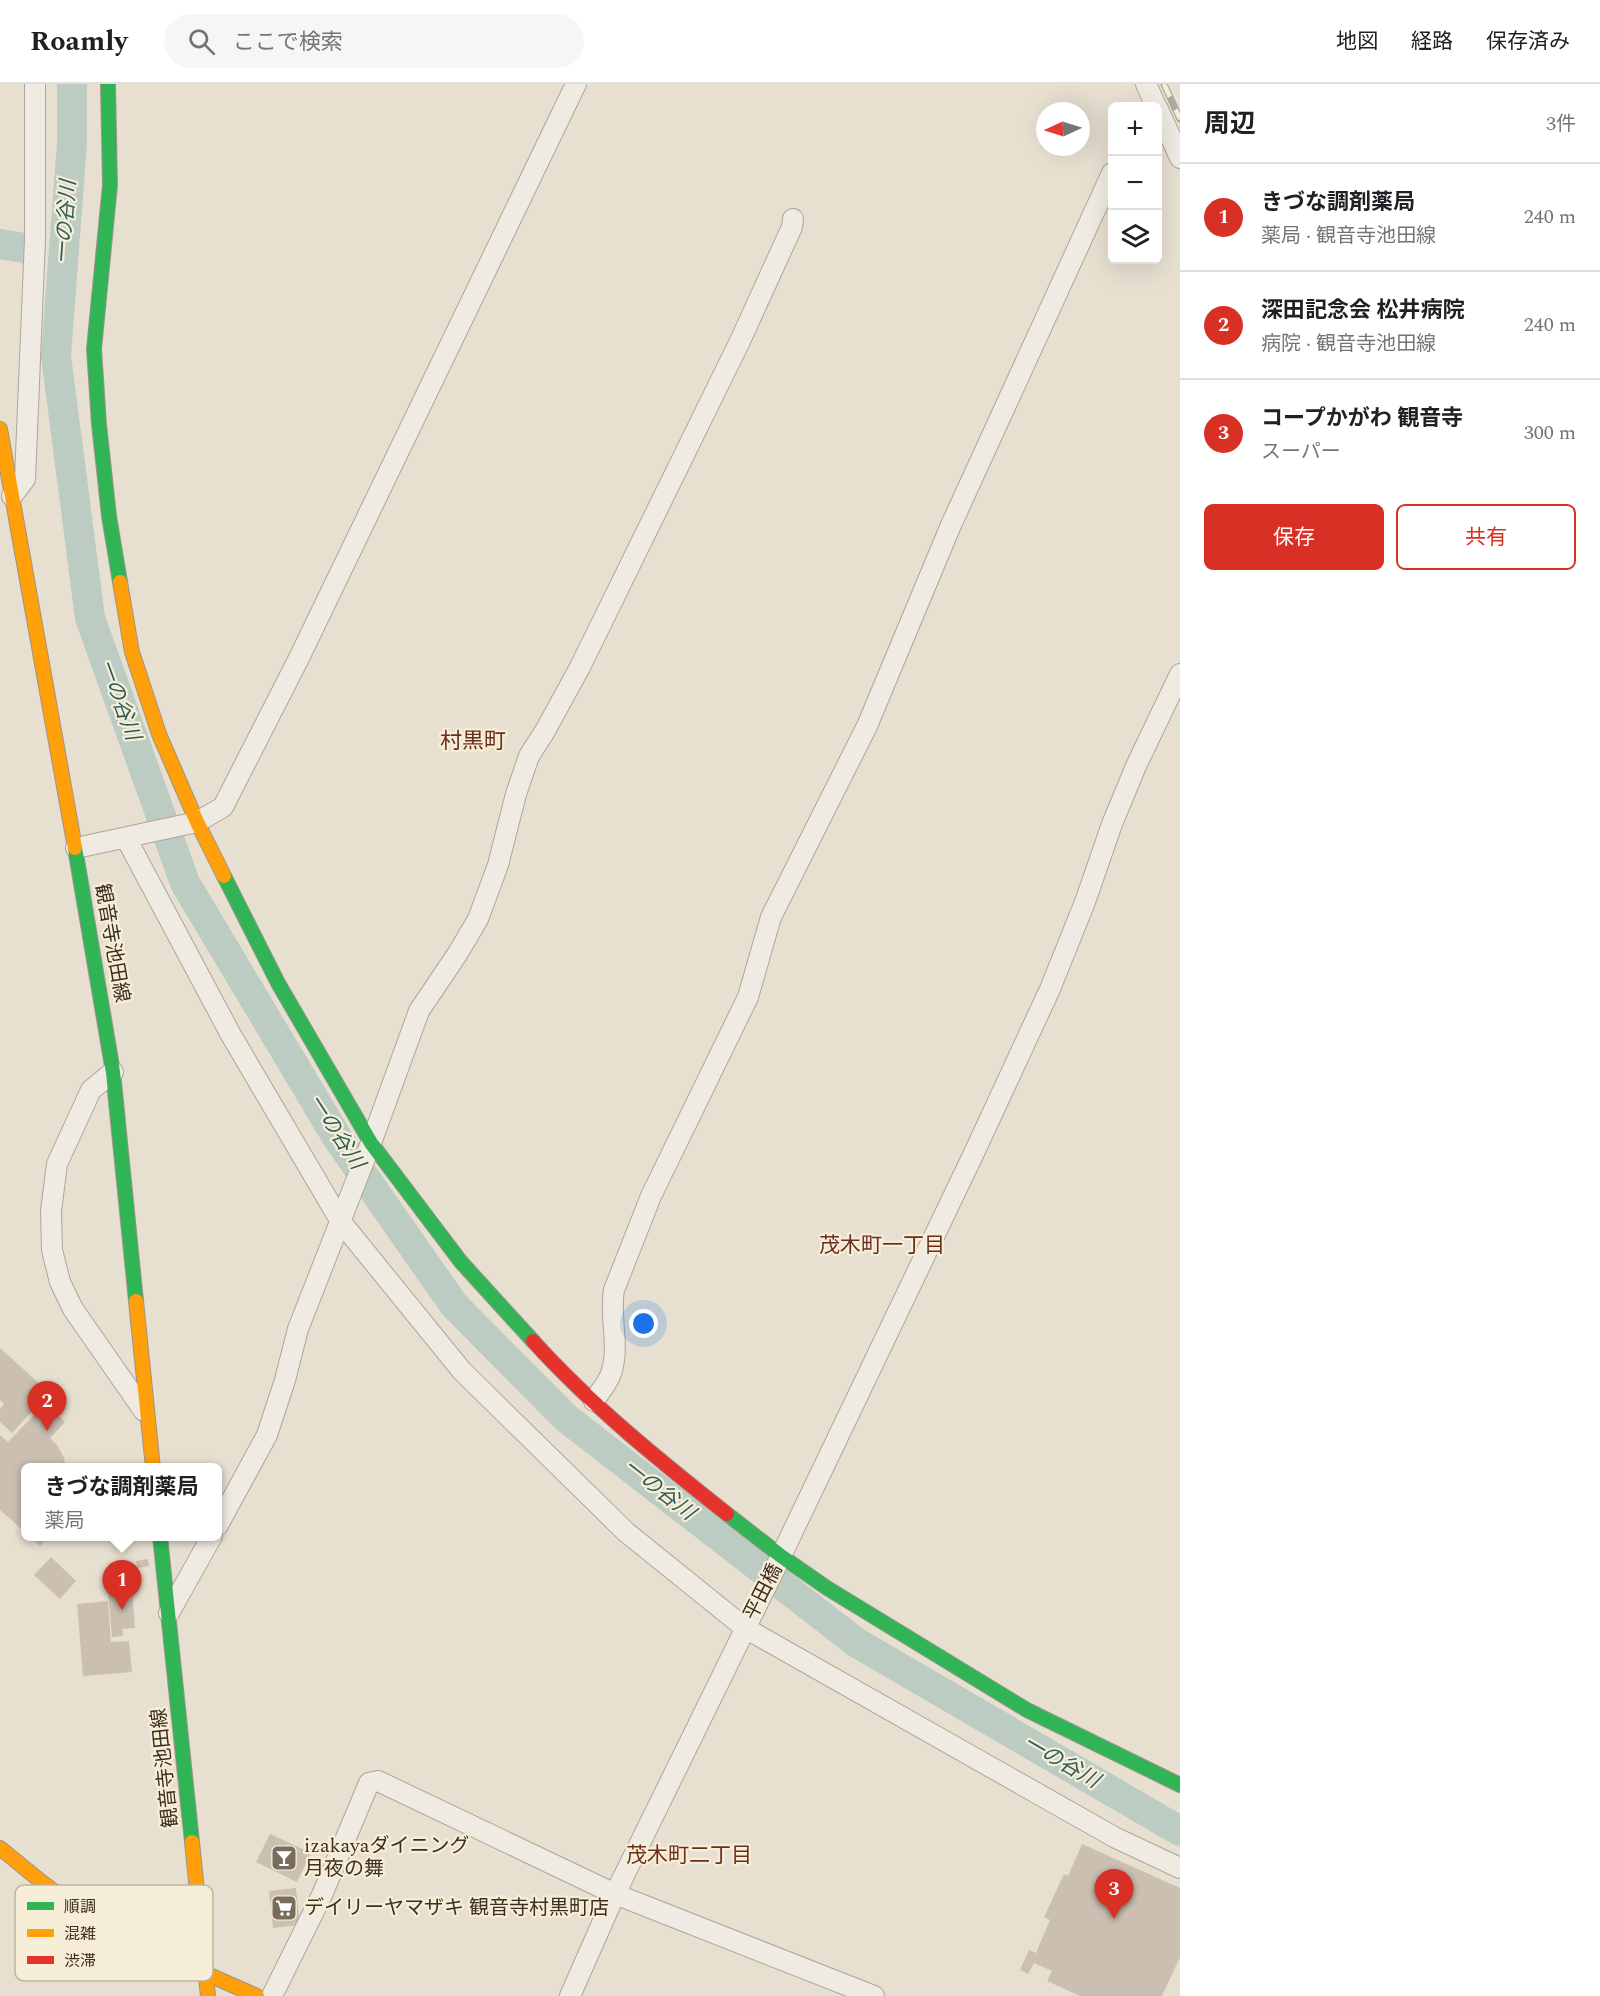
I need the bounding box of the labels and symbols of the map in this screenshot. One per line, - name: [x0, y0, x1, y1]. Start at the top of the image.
- north arrow: [1036, 102, 1090, 156]
- water label: 一の谷川: [47, 177, 85, 265]
- water label: 一の谷川: [90, 655, 149, 747]
- district label: 村黒町: [440, 725, 506, 758]
- street label: 観音寺池田線: [87, 881, 137, 1005]
- water label: 一の谷川: [300, 1088, 373, 1178]
- district label: 茂木町一丁目: [819, 1230, 945, 1262]
- your location: [629, 1309, 658, 1338]
- pin: 2: [28, 1382, 66, 1431]
- water label: 一の谷川: [616, 1452, 704, 1530]
- street label: 平田橋: [736, 1558, 790, 1626]
- pin: 1: [102, 1560, 142, 1610]
- street label: 観音寺池田線: [144, 1707, 186, 1829]
- water label: 一の谷川: [1017, 1727, 1107, 1798]
- place label: izakayaダイニング 月夜の舞: [304, 1831, 470, 1884]
- district label: 茂木町二丁目: [626, 1840, 752, 1872]
- bar icon: izakayaダイニング 月夜の舞: [269, 1843, 299, 1873]
- pin: 3: [1094, 1870, 1134, 1919]
- legend: [15, 1885, 213, 1981]
- supermarket icon: デイリーヤマザキ 観音寺村黒町店: [269, 1893, 299, 1923]
- place label: デイリーヤマザキ 観音寺村黒町店: [304, 1893, 609, 1923]
- text: 順調: [64, 1895, 96, 1919]
- text: 混雑: [64, 1922, 96, 1946]
- text: 渋滞: [64, 1949, 96, 1973]

